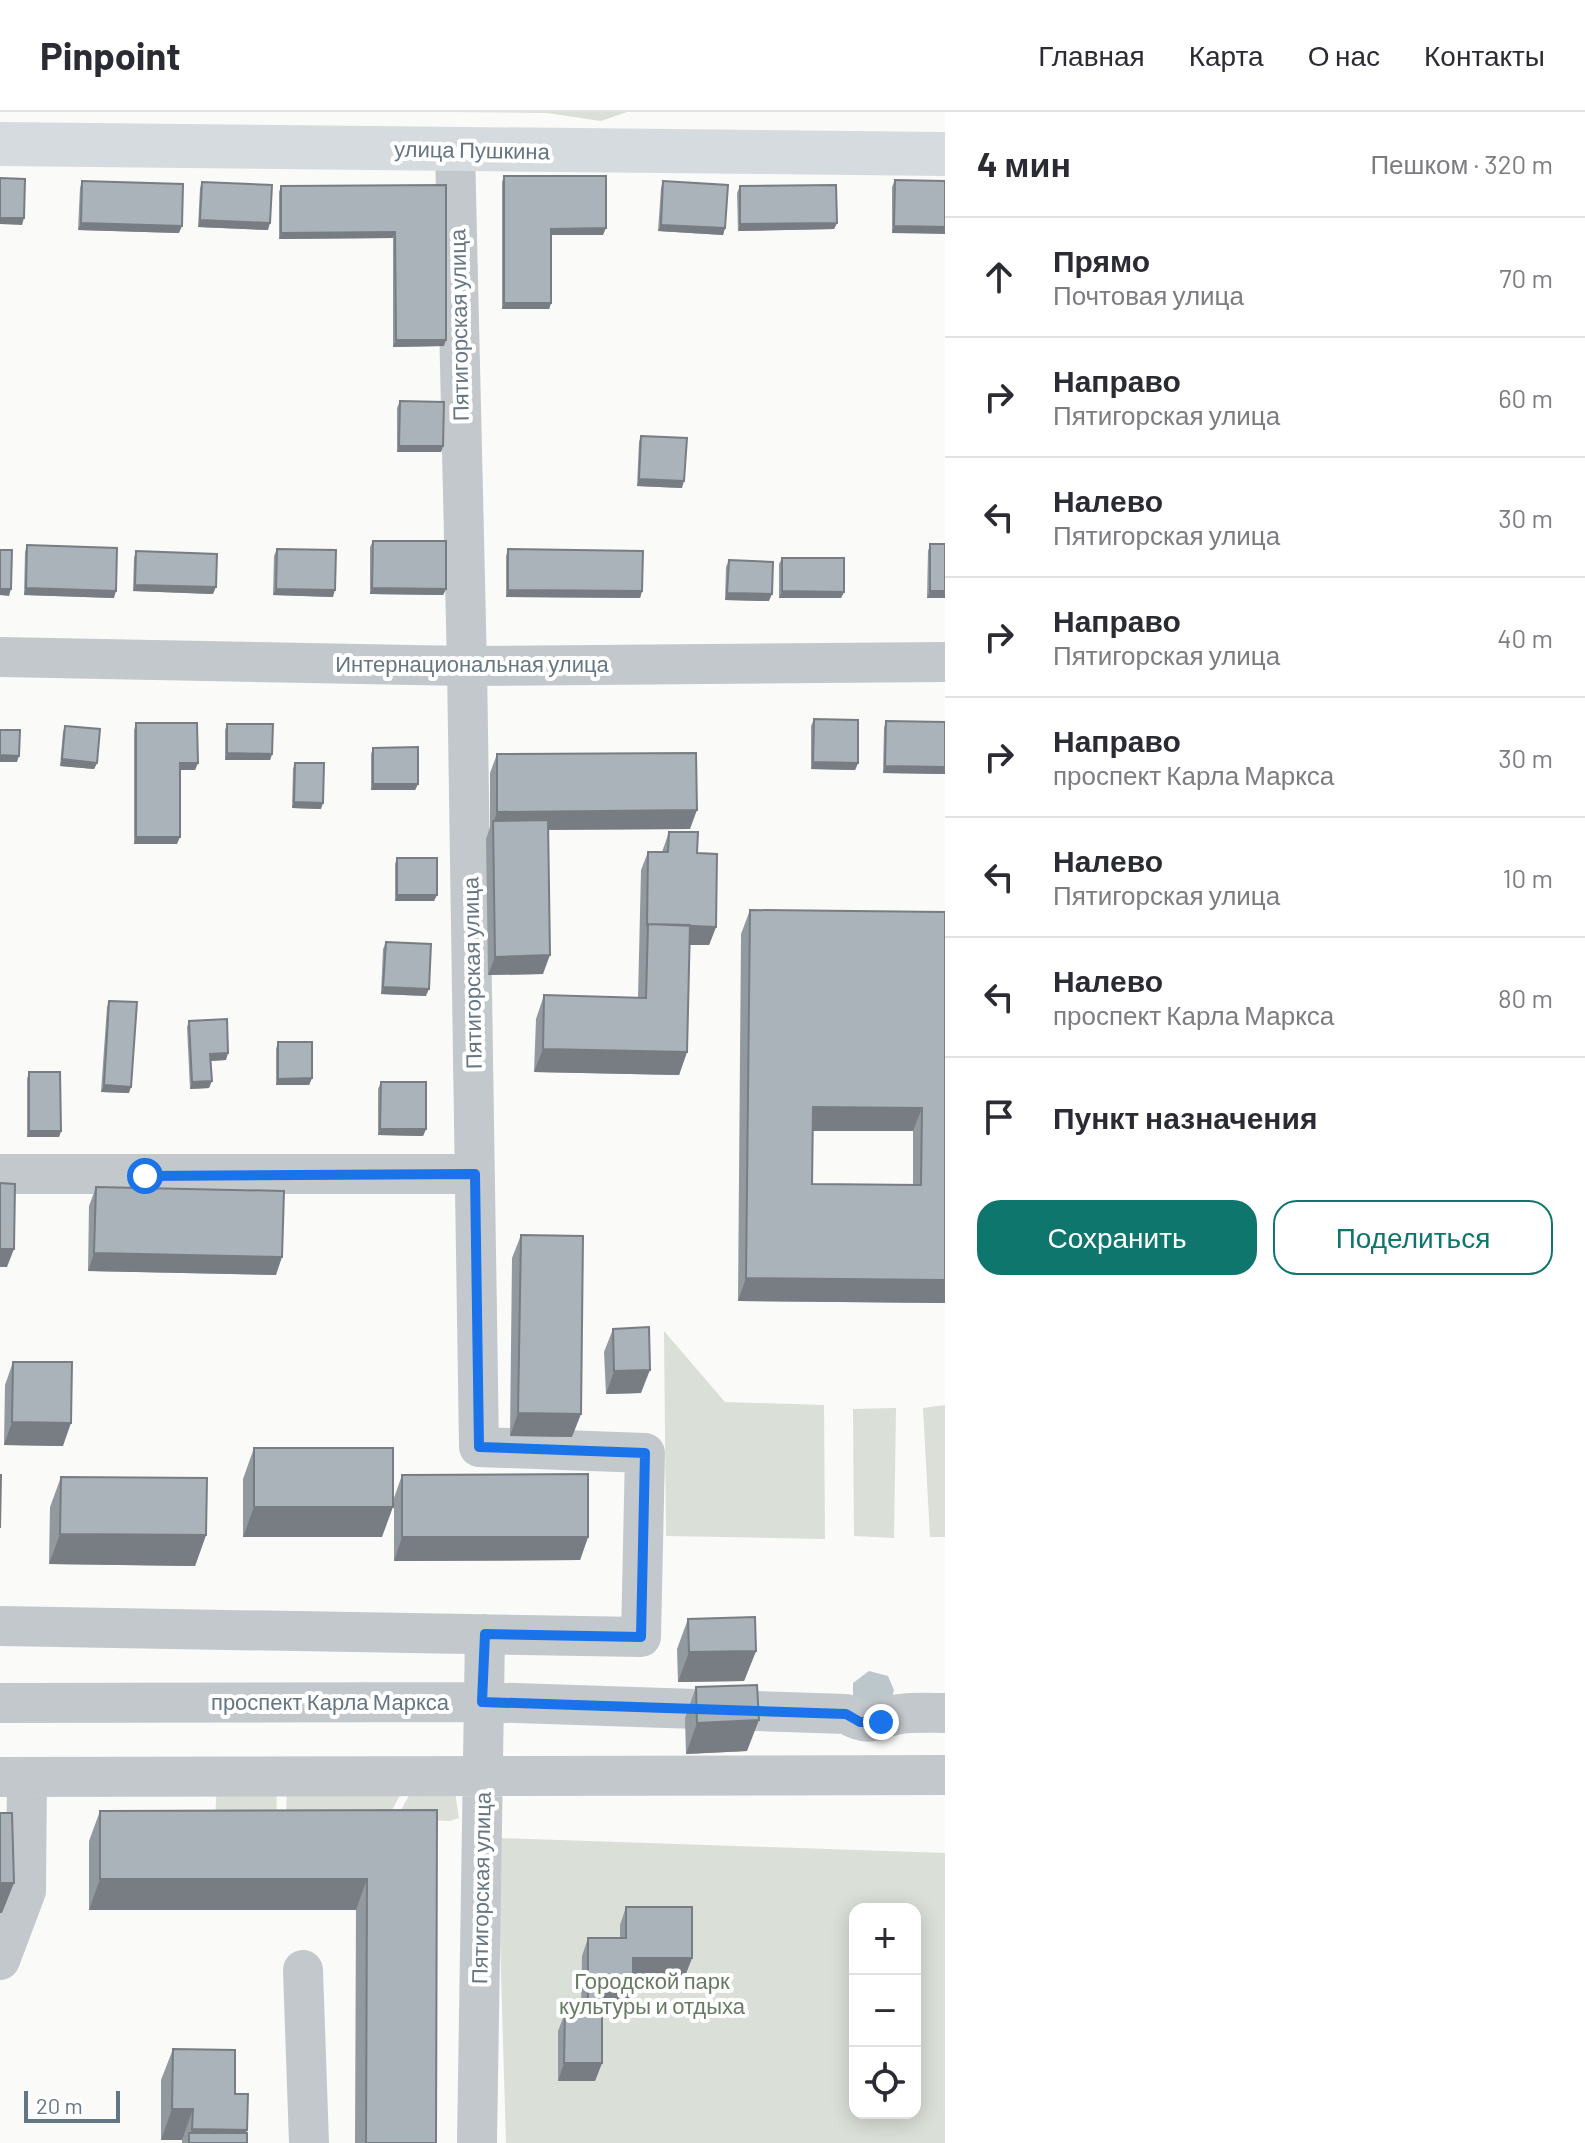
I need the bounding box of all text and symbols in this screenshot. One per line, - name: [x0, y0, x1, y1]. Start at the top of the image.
- text: Pinpoint: [40, 32, 181, 78]
- text: Главная: [1038, 38, 1145, 72]
- text: Карта: [1189, 38, 1264, 72]
- text: О нас: [1308, 38, 1380, 72]
- text: Контакты: [1424, 38, 1545, 72]
- street label: улица Пушкина: [394, 135, 551, 164]
- text: 4 мин: [977, 143, 1071, 184]
- text: Пешком · 320 m: [1370, 148, 1553, 179]
- street label: Пятигорская улица: [443, 228, 474, 421]
- text: Прямо: [1053, 242, 1150, 278]
- icon: ahead: [977, 255, 1021, 299]
- text: 70 m: [1499, 262, 1553, 293]
- text: Почтовая улица: [1053, 279, 1244, 310]
- text: Направо: [1053, 362, 1181, 398]
- icon: right: [977, 375, 1021, 419]
- text: 60 m: [1498, 382, 1553, 413]
- text: Пятигорская улица: [1053, 399, 1280, 430]
- text: Налево: [1053, 482, 1163, 518]
- icon: left: [977, 495, 1021, 539]
- text: 30 m: [1498, 502, 1553, 533]
- text: Пятигорская улица: [1053, 519, 1280, 550]
- text: Направо: [1053, 602, 1181, 638]
- icon: right: [977, 615, 1021, 659]
- text: 40 m: [1497, 622, 1553, 653]
- text: Пятигорская улица: [1053, 639, 1280, 670]
- street label: Интернациональная улица: [335, 650, 610, 677]
- text: Направо: [1053, 722, 1181, 758]
- icon: right: [977, 735, 1021, 779]
- text: 30 m: [1498, 742, 1553, 773]
- text: проспект Карла Маркса: [1053, 759, 1334, 790]
- text: Налево: [1053, 842, 1163, 878]
- icon: left: [977, 855, 1021, 899]
- text: 10 m: [1503, 862, 1553, 893]
- street label: Пятигорская улица: [456, 876, 487, 1069]
- text: Пятигорская улица: [1053, 879, 1280, 910]
- text: Налево: [1053, 962, 1163, 998]
- icon: left: [977, 975, 1021, 1019]
- text: 80 m: [1498, 982, 1553, 1013]
- text: проспект Карла Маркса: [1053, 999, 1334, 1030]
- icon: arrive: [977, 1095, 1021, 1139]
- text: Пункт назначения: [1053, 1099, 1317, 1135]
- route start: [127, 1158, 163, 1194]
- button: Сохранить: [977, 1200, 1257, 1275]
- button: Поделиться: [1273, 1200, 1553, 1275]
- street label: проспект Карла Маркса: [211, 1688, 450, 1715]
- route end: [863, 1704, 899, 1740]
- street label: Пятигорская улица: [465, 1791, 496, 1984]
- map controls: [849, 1903, 921, 2119]
- button: +: [849, 1903, 921, 1975]
- park label: Городской парк культуры и отдыха: [559, 1967, 746, 2019]
- button: −: [849, 1975, 921, 2047]
- button: locate: [849, 2047, 921, 2119]
- scale bar: [24, 2087, 120, 2123]
- text: 20 m: [36, 2092, 83, 2118]

